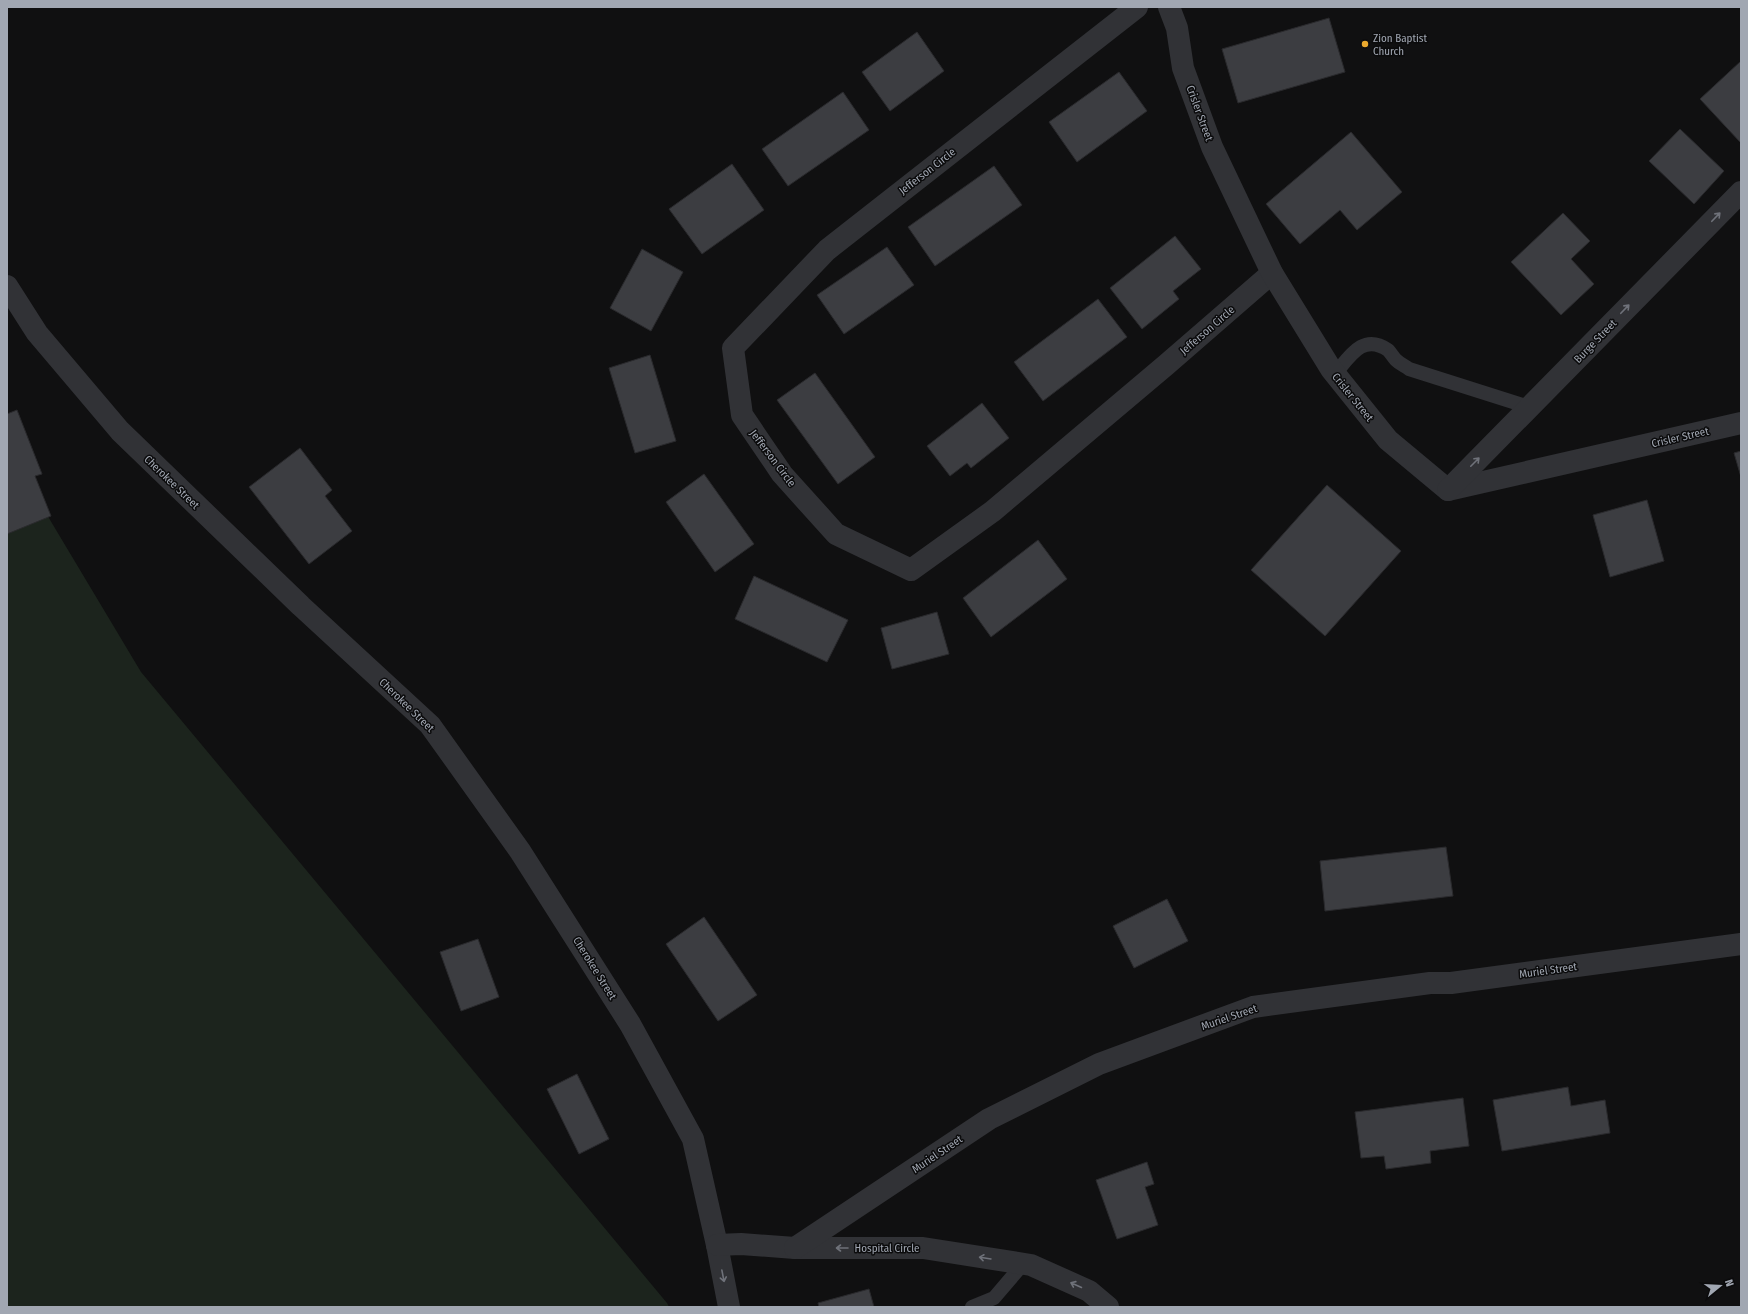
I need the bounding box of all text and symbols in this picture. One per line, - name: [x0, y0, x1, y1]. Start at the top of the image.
- place label: Zion Baptist Church: [1373, 32, 1427, 58]
- marker: Zion Baptist Church: [1360, 39, 1370, 49]
- street label: Crisler Street: [1183, 83, 1216, 143]
- street label: Jefferson Circle: [897, 145, 958, 197]
- one-way arrow: [1711, 212, 1721, 222]
- street label: Jefferson Circle: [1177, 303, 1237, 358]
- one-way arrow: [1620, 304, 1630, 314]
- street label: Burge Street: [1571, 317, 1620, 366]
- street label: Crisler Street: [1329, 370, 1376, 424]
- street label: Crisler Street: [1650, 424, 1710, 450]
- street label: Jefferson Circle: [747, 427, 798, 489]
- street label: Cherokee Street: [141, 453, 202, 512]
- one-way arrow: [1470, 457, 1480, 467]
- street label: Cherokee Street: [376, 676, 437, 735]
- street label: Cherokee Street: [570, 934, 619, 1002]
- street label: Muriel Street: [1518, 960, 1578, 981]
- street label: Muriel Street: [1200, 1002, 1259, 1033]
- street label: Muriel Street: [910, 1133, 965, 1176]
- street label: Hospital Circle: [855, 1242, 919, 1255]
- one-way arrow: [836, 1244, 849, 1252]
- one-way arrow: [979, 1254, 992, 1262]
- north arrow: [1700, 1266, 1740, 1306]
- one-way arrow: [719, 1269, 727, 1282]
- text: N: [1722, 1278, 1736, 1288]
- one-way arrow: [1070, 1281, 1082, 1288]

